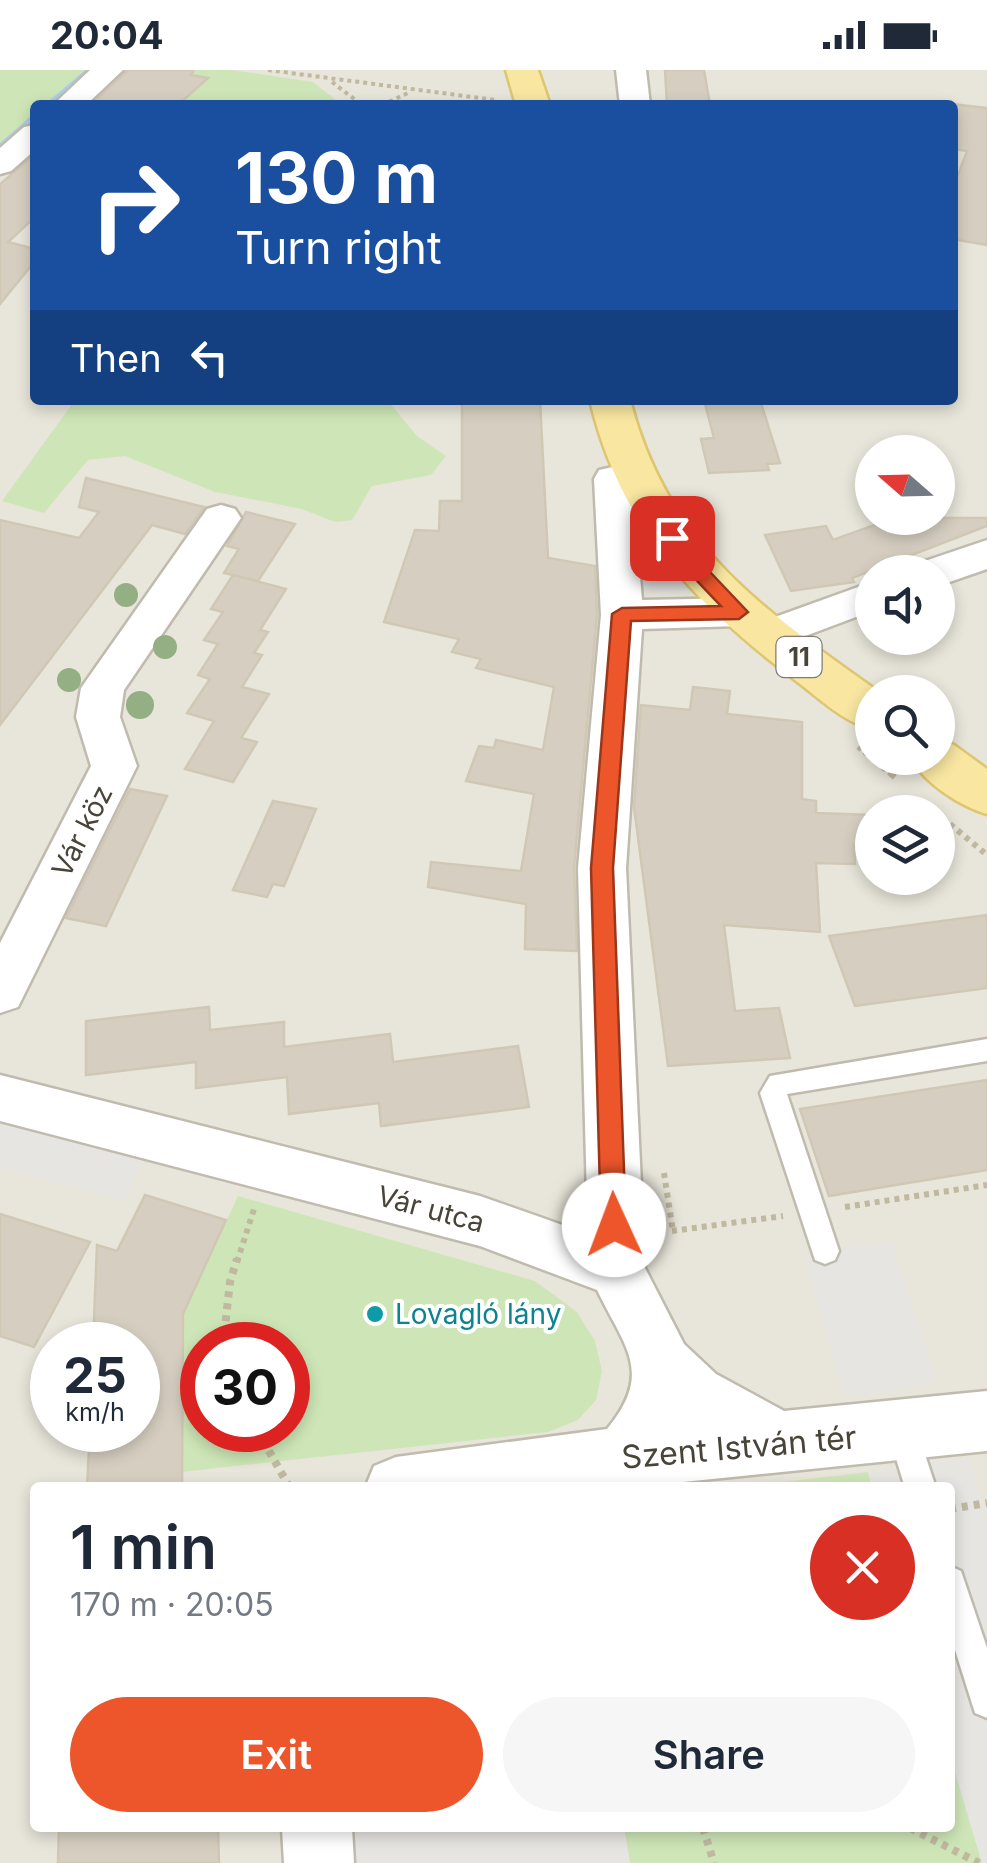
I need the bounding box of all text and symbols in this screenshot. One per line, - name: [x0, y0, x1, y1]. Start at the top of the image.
- text: 20:04: [50, 12, 164, 58]
- text: 130 m: [235, 135, 438, 220]
- icon: right: [70, 140, 200, 270]
- text: Turn right: [235, 220, 442, 275]
- icon: left: [182, 330, 237, 385]
- text: Then: [70, 335, 162, 381]
- north arrow: [855, 435, 955, 535]
- map controls: [855, 435, 955, 895]
- pin: [630, 496, 715, 581]
- icon: arrive: [645, 511, 700, 566]
- button: sound: [855, 555, 955, 655]
- road number: 11: [776, 637, 822, 677]
- button: search: [855, 675, 955, 775]
- street label: Vár köz: [44, 779, 120, 883]
- button: layers: [855, 795, 955, 895]
- position arrow: [562, 1173, 666, 1277]
- street label: Vár utca: [374, 1178, 488, 1240]
- place label: Lovagló lány: [395, 1297, 561, 1331]
- marker: Lovagló lány: [364, 1303, 386, 1325]
- speed limit sign: 30: [180, 1322, 310, 1452]
- text: 25: [63, 1345, 127, 1405]
- text: km/h: [65, 1397, 125, 1427]
- street label: Szent István tér: [620, 1417, 858, 1477]
- text: 1 min: [70, 1511, 217, 1583]
- button: close: [810, 1515, 915, 1620]
- text: 170 m · 20:05: [70, 1585, 274, 1624]
- button: Exit: [70, 1697, 483, 1812]
- button: Share: [503, 1697, 915, 1812]

